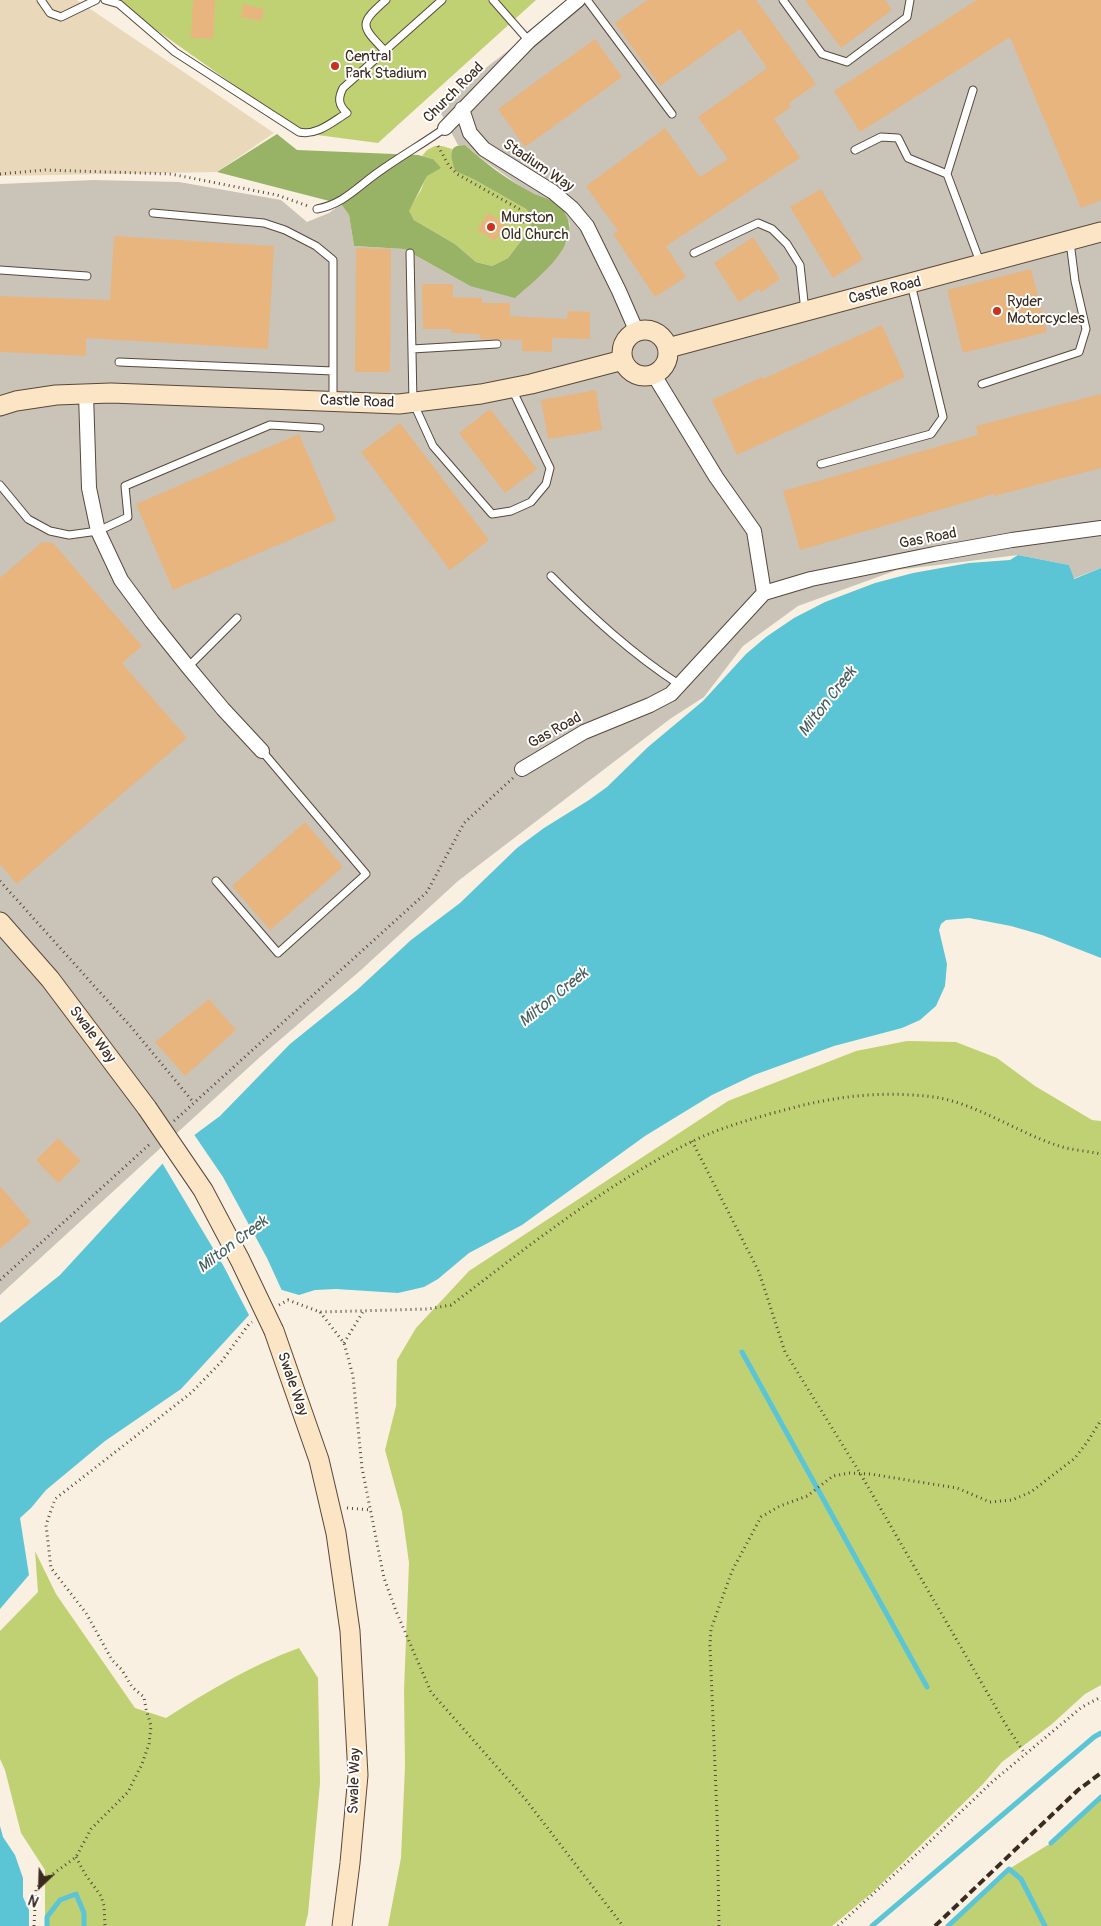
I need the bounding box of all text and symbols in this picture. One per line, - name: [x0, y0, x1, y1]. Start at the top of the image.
- place label: Central Park Stadium: [345, 48, 427, 83]
- street label: Church Road: [420, 59, 488, 127]
- marker: Central Park Stadium: [329, 60, 341, 72]
- street label: Stadium Way: [499, 136, 577, 196]
- place label: Murston Old Church: [501, 209, 569, 244]
- marker: Murston Old Church: [485, 221, 497, 233]
- street label: Castle Road: [847, 273, 923, 309]
- place label: Ryder Motorcycles: [1007, 293, 1085, 328]
- marker: Ryder Motorcycles: [991, 305, 1003, 317]
- street label: Castle Road: [320, 392, 394, 412]
- street label: Gas Road: [898, 525, 958, 553]
- water label: Milton Creek: [795, 663, 861, 741]
- street label: Gas Road: [525, 709, 585, 753]
- water label: Milton Creek: [516, 964, 592, 1032]
- street label: Swale Way: [65, 1003, 119, 1067]
- water label: Milton Creek: [194, 1212, 272, 1278]
- street label: Swale Way: [273, 1350, 311, 1418]
- street label: Swale Way: [345, 1748, 365, 1814]
- north arrow: [15, 1861, 65, 1911]
- text: N: [26, 1890, 41, 1910]

